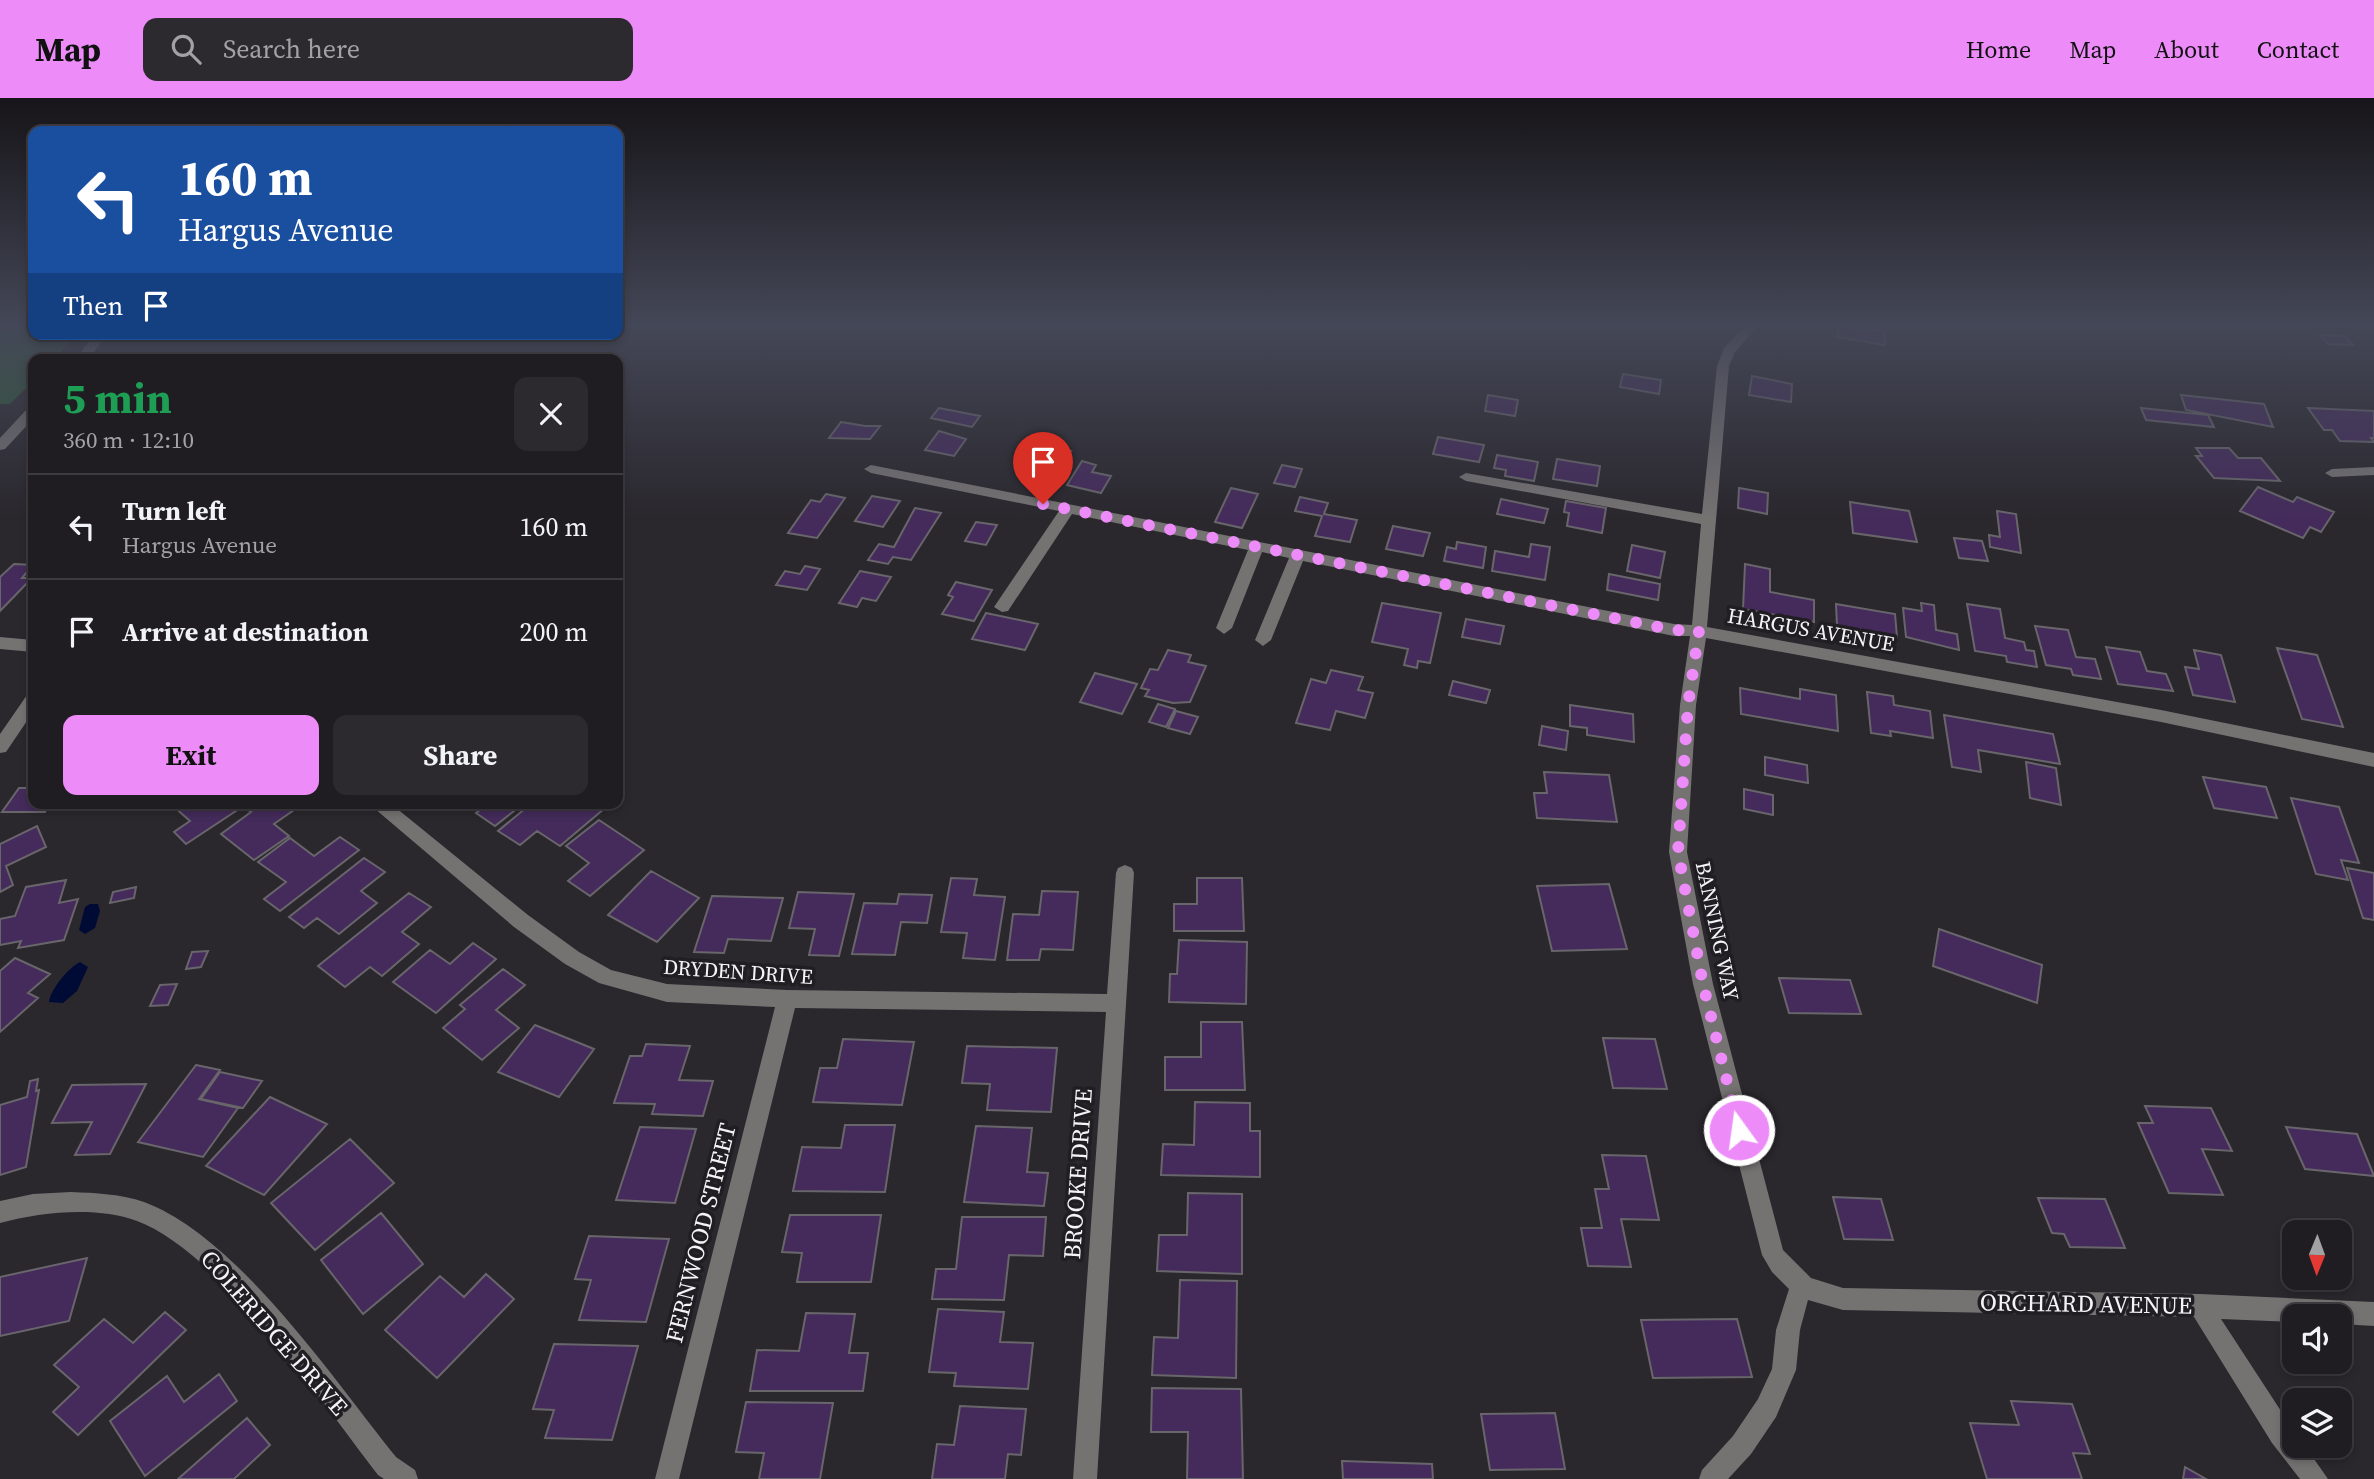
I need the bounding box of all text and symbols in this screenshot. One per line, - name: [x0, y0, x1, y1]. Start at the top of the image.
- search box: [143, 18, 633, 81]
- text: Map: [35, 27, 101, 72]
- icon: search: [167, 30, 205, 68]
- text: Search here: [223, 31, 360, 67]
- text: Home: [1966, 33, 2031, 66]
- text: Map: [2069, 33, 2116, 66]
- text: About: [2154, 33, 2219, 66]
- text: Contact: [2257, 33, 2339, 66]
- text: 160 m: [178, 144, 313, 211]
- icon: left: [63, 154, 154, 245]
- text: Hargus Avenue: [178, 208, 394, 252]
- icon: arrive: [137, 287, 175, 325]
- text: Then: [63, 288, 123, 324]
- text: 5 min: [63, 369, 172, 427]
- button: close: [514, 377, 588, 451]
- text: 360 m · 12:10: [63, 424, 194, 456]
- pin: [1013, 432, 1073, 504]
- icon: arrive: [1024, 443, 1062, 481]
- text: Turn left: [122, 493, 226, 529]
- icon: left: [63, 508, 101, 546]
- text: 160 m: [520, 509, 588, 545]
- text: Hargus Avenue: [122, 529, 277, 561]
- street label: HARGUS AVENUE: [1725, 601, 1897, 658]
- icon: arrive: [63, 613, 101, 651]
- text: Arrive at destination: [122, 614, 369, 650]
- text: 200 m: [520, 614, 588, 650]
- button: Exit: [63, 715, 319, 795]
- button: Share: [333, 715, 588, 795]
- street label: BANNING WAY: [1689, 859, 1747, 1004]
- street label: DRYDEN DRIVE: [662, 952, 814, 991]
- street label: BROOKE DRIVE: [1055, 1088, 1100, 1260]
- position arrow: [1702, 1093, 1776, 1167]
- street label: FERNWOOD STREET: [657, 1119, 744, 1346]
- north arrow: [2282, 1220, 2352, 1290]
- map controls: [2282, 1220, 2352, 1458]
- street label: COLERIDGE DRIVE: [193, 1243, 356, 1422]
- street label: ORCHARD AVENUE: [1980, 1285, 2192, 1322]
- button: sound: [2282, 1304, 2352, 1374]
- button: layers: [2282, 1388, 2352, 1458]

